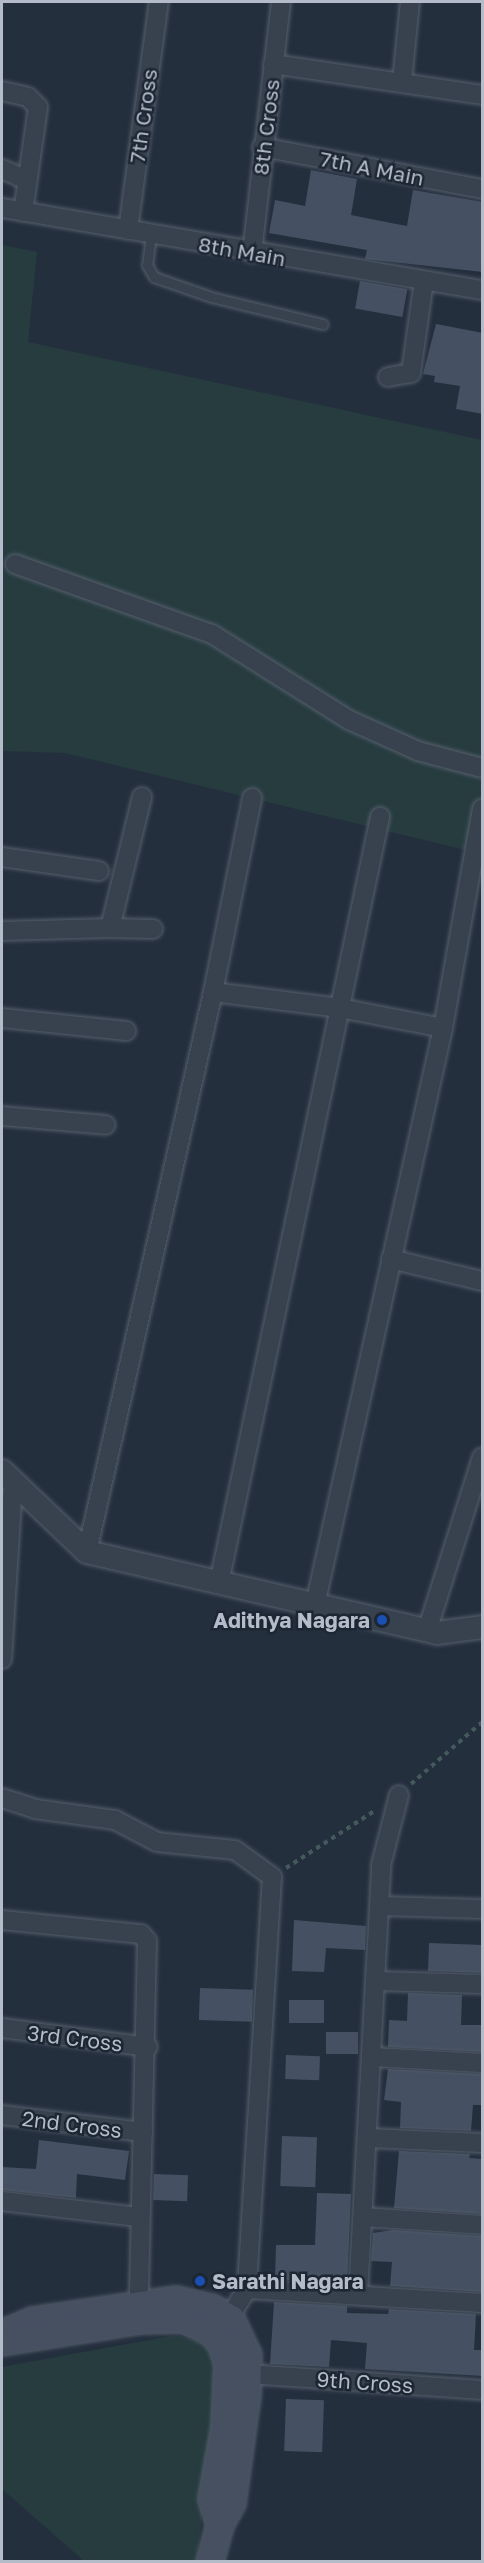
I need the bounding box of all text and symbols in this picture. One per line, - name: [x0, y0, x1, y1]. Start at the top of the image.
- street label: 7th Cross: [124, 67, 162, 165]
- street label: 8th Cross: [248, 78, 284, 176]
- street label: 7th A Main: [318, 146, 426, 190]
- street label: 8th Main: [197, 231, 287, 271]
- place label: Adithya Nagara: [213, 1607, 370, 1633]
- marker: Adithya Nagara: [375, 1613, 389, 1627]
- street label: 3rd Cross: [26, 2020, 124, 2056]
- street label: 2nd Cross: [21, 2105, 123, 2143]
- place label: Sarathi Nagara: [212, 2268, 364, 2294]
- marker: Sarathi Nagara: [193, 2274, 207, 2288]
- street label: 9th Cross: [316, 2366, 414, 2398]

